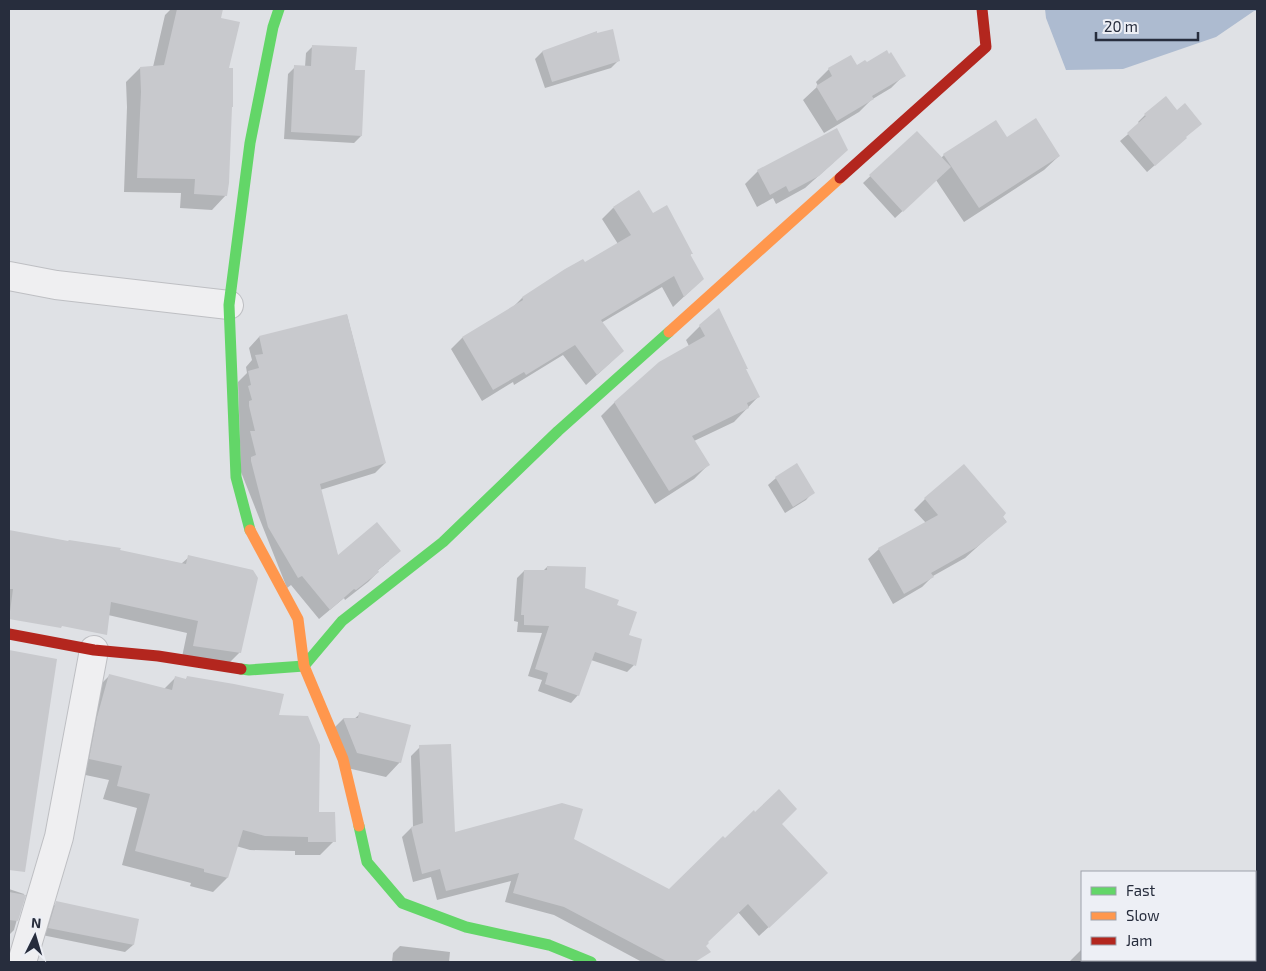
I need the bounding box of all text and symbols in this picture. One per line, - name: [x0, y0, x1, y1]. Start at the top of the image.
- scale bar: [1096, 10, 1198, 42]
- text: 20 m: [1104, 17, 1138, 35]
- legend: [1081, 871, 1256, 961]
- text: Fast: [1126, 881, 1156, 899]
- text: Slow: [1126, 906, 1160, 924]
- north arrow: [10, 911, 60, 961]
- text: N: [30, 914, 42, 931]
- text: Jam: [1126, 931, 1152, 949]

